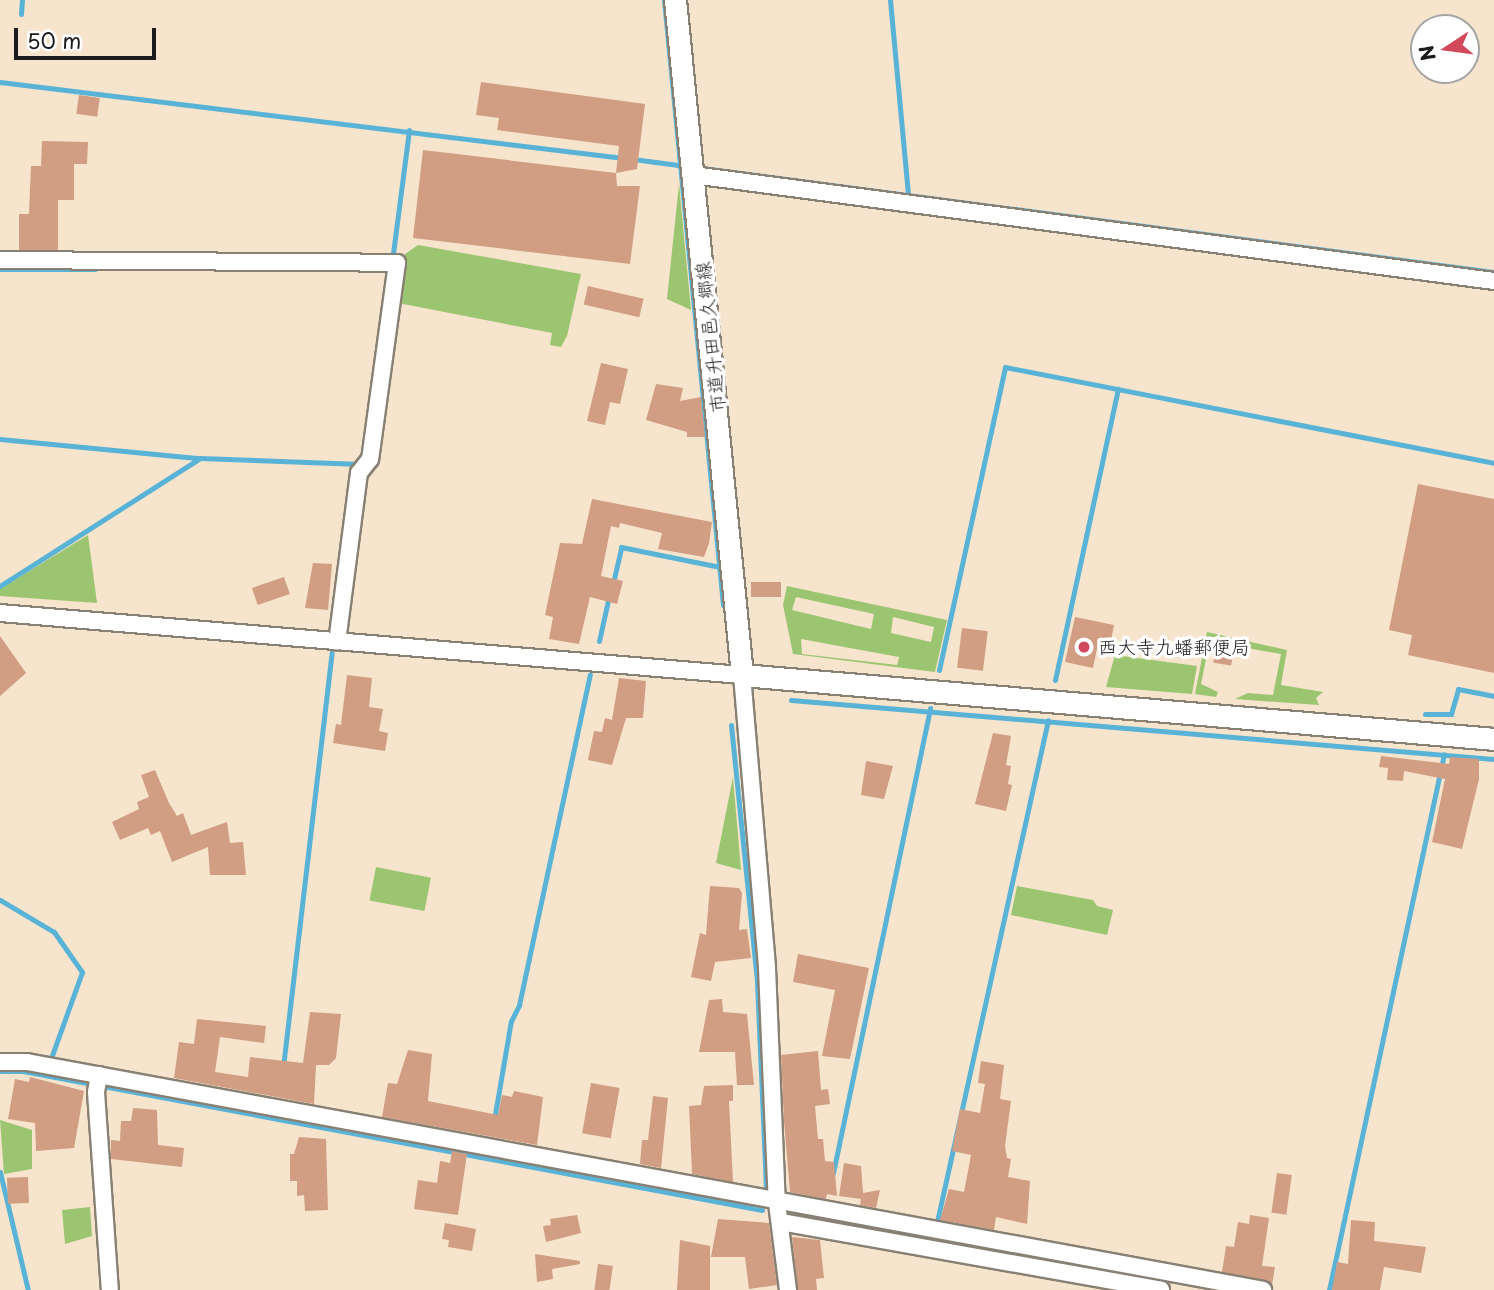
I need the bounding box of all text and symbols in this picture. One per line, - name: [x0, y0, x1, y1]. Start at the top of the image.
- scale bar: [18, 14, 159, 58]
- north arrow: [1410, 14, 1480, 84]
- text: 50 m: [27, 24, 81, 56]
- text: N: [1411, 43, 1442, 64]
- street label: 市道升田邑久郷線: [691, 260, 729, 414]
- place label: 西大寺九蟠郵便局: [1098, 636, 1250, 658]
- marker: 西大寺九蟠郵便局: [1076, 639, 1092, 655]

